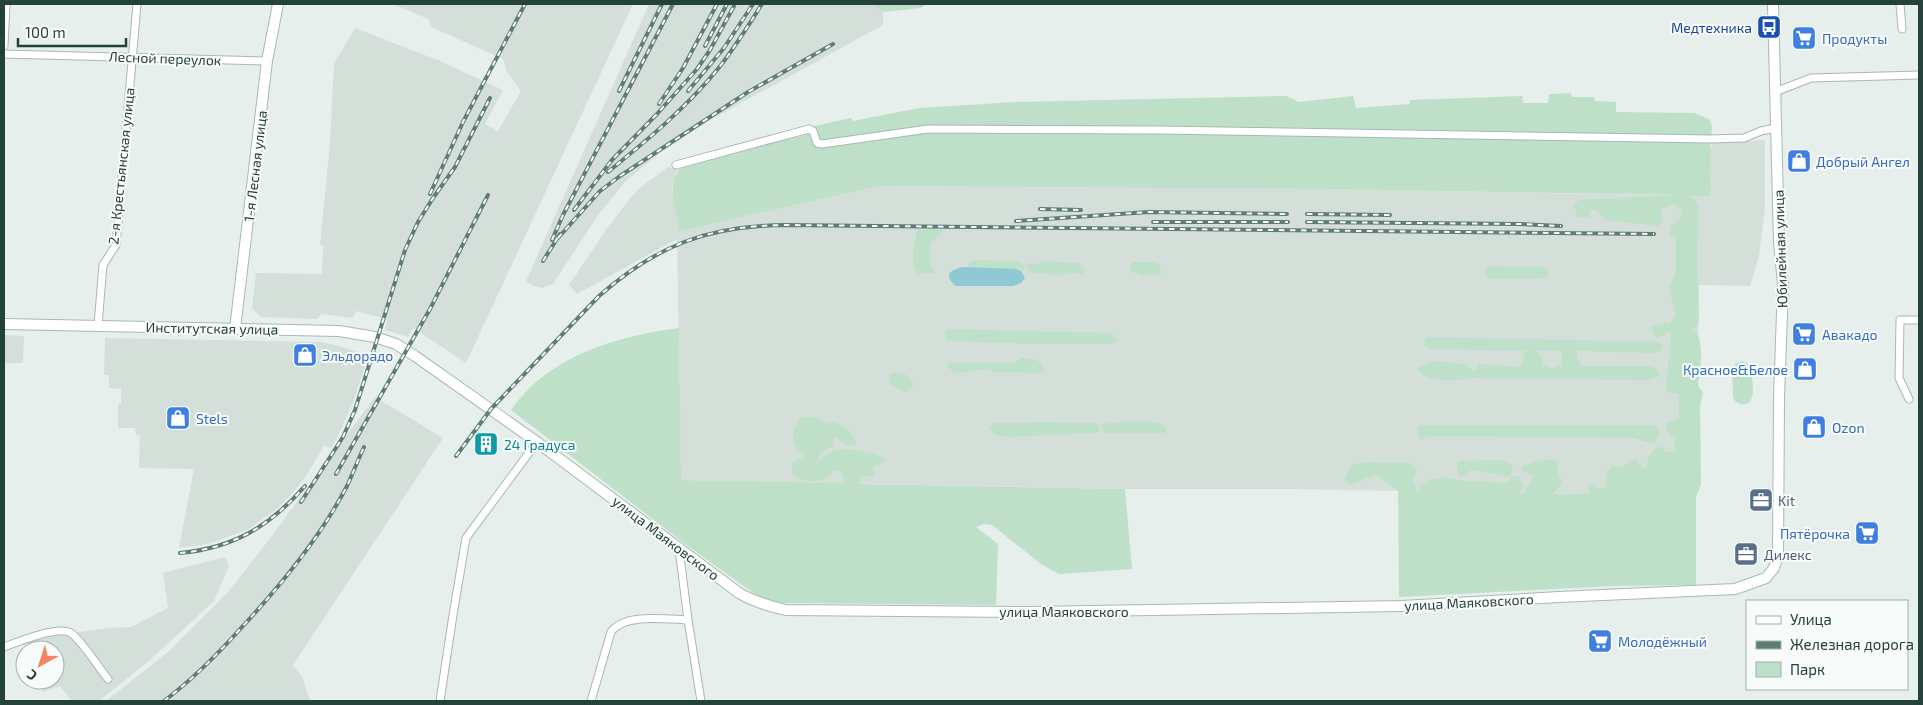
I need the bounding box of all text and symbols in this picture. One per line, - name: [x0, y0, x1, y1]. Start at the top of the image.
- bus stop icon: Медтехника: [1756, 14, 1782, 40]
- scale bar: [18, 15, 125, 47]
- place label: Медтехника: [1671, 19, 1752, 36]
- text: 100 m: [25, 23, 66, 41]
- supermarket icon: Продукты: [1791, 25, 1817, 51]
- place label: Продукты: [1822, 30, 1887, 47]
- street label: Лесной переулок: [108, 48, 222, 68]
- street label: 2-я Крестьянская улица: [104, 87, 138, 245]
- street label: 1-я Лесная улица: [240, 109, 270, 223]
- shop icon: Добрый Ангел: [1786, 148, 1812, 174]
- place label: Добрый Ангел: [1816, 153, 1910, 170]
- street label: Юбилейная улица: [1769, 189, 1791, 309]
- street label: Институтская улица: [145, 318, 279, 338]
- supermarket icon: Авакадо: [1791, 321, 1817, 347]
- place label: Авакадо: [1822, 326, 1878, 343]
- shop icon: Эльдорадо: [292, 342, 318, 368]
- place label: Эльдорадо: [322, 347, 393, 364]
- shop icon: Красное&Белое: [1792, 356, 1818, 382]
- place label: Красное&Белое: [1683, 361, 1788, 378]
- shop icon: Stels: [165, 405, 191, 431]
- place label: Stels: [196, 410, 228, 427]
- shop icon: Ozon: [1801, 414, 1827, 440]
- place label: Ozon: [1832, 419, 1865, 436]
- building icon: 24 Градуса: [473, 431, 499, 457]
- place label: 24 Градуса: [504, 436, 575, 453]
- office icon: Kit: [1748, 487, 1774, 513]
- street label: улица Маяковского: [609, 492, 723, 584]
- place label: Kit: [1778, 492, 1795, 509]
- supermarket icon: Пятёрочка: [1854, 520, 1880, 546]
- place label: Пятёрочка: [1780, 525, 1850, 542]
- office icon: Дилекс: [1733, 541, 1759, 567]
- place label: Дилекс: [1764, 546, 1812, 563]
- street label: улица Маяковского: [1404, 590, 1534, 614]
- legend: [1746, 600, 1908, 690]
- street label: улица Маяковского: [999, 603, 1129, 620]
- text: Улица: [1790, 610, 1832, 628]
- supermarket icon: Молодёжный: [1587, 628, 1613, 654]
- place label: Молодёжный: [1618, 633, 1707, 650]
- text: Железная дорога: [1790, 635, 1914, 653]
- north arrow: [15, 640, 65, 690]
- text: Парк: [1790, 660, 1825, 678]
- text: С: [23, 666, 40, 685]

